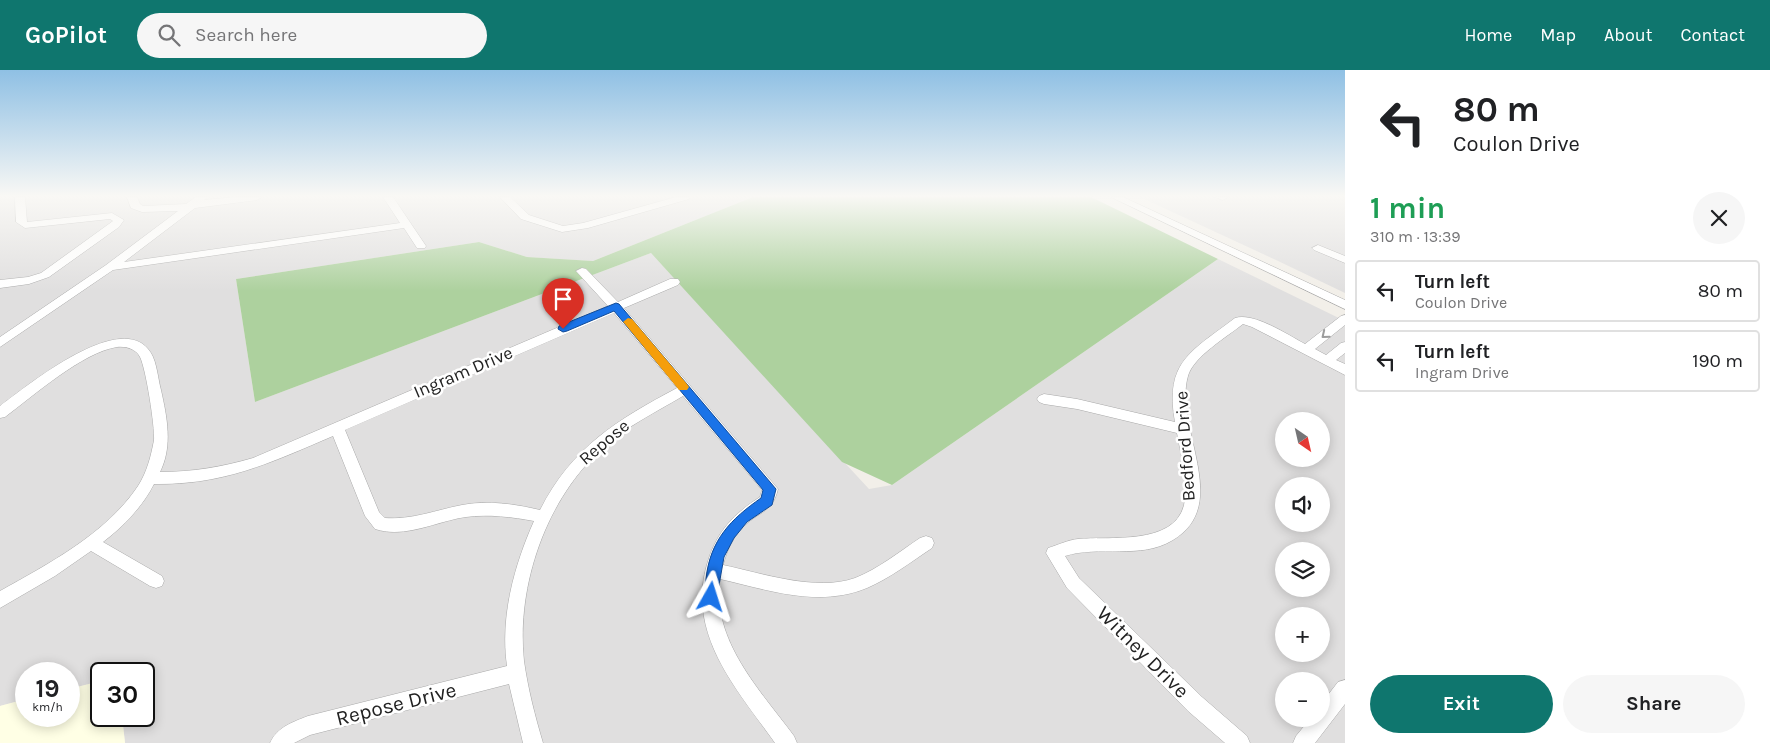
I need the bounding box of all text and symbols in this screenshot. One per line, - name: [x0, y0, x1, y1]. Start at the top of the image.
- search box: [137, 13, 487, 58]
- text: GoPilot: [25, 21, 107, 49]
- icon: search: [155, 21, 183, 49]
- text: Search here: [195, 24, 297, 46]
- text: Home: [1464, 24, 1512, 46]
- text: Map: [1540, 24, 1576, 46]
- text: About: [1604, 24, 1653, 46]
- text: Contact: [1681, 24, 1745, 46]
- text: 80 m: [1453, 89, 1540, 130]
- icon: left: [1370, 90, 1435, 155]
- text: Coulon Drive: [1453, 131, 1580, 157]
- text: 1 min: [1370, 190, 1445, 226]
- button: close: [1693, 192, 1745, 244]
- text: 310 m · 13:39: [1370, 227, 1461, 246]
- text: Turn left: [1415, 271, 1490, 293]
- icon: left: [1372, 277, 1400, 305]
- pin: [542, 278, 584, 329]
- text: 80 m: [1698, 280, 1743, 302]
- icon: arrive: [549, 285, 577, 313]
- text: Coulon Drive: [1415, 293, 1507, 312]
- one-way arrow: [1322, 329, 1331, 338]
- street label: Ingram Drive: [410, 341, 516, 403]
- text: Turn left: [1415, 341, 1490, 363]
- icon: left: [1372, 347, 1400, 375]
- text: 190 m: [1692, 350, 1743, 372]
- text: Ingram Drive: [1415, 363, 1509, 382]
- street label: Bedford Drive: [1170, 390, 1200, 502]
- north arrow: [1275, 412, 1330, 468]
- map controls: [1275, 412, 1330, 727]
- street label: Repose: [574, 415, 634, 469]
- button: sound: [1275, 477, 1330, 532]
- button: layers: [1275, 542, 1330, 597]
- position arrow: [684, 570, 736, 622]
- street label: Witney Drive: [1092, 601, 1194, 703]
- button: +: [1275, 607, 1330, 662]
- speed limit sign: 30: [90, 662, 155, 727]
- button: −: [1275, 672, 1330, 727]
- text: 19: [35, 674, 60, 703]
- button: Exit: [1370, 675, 1553, 733]
- button: Share: [1563, 675, 1745, 733]
- street label: Repose Drive: [333, 677, 459, 731]
- text: km/h: [32, 700, 63, 714]

